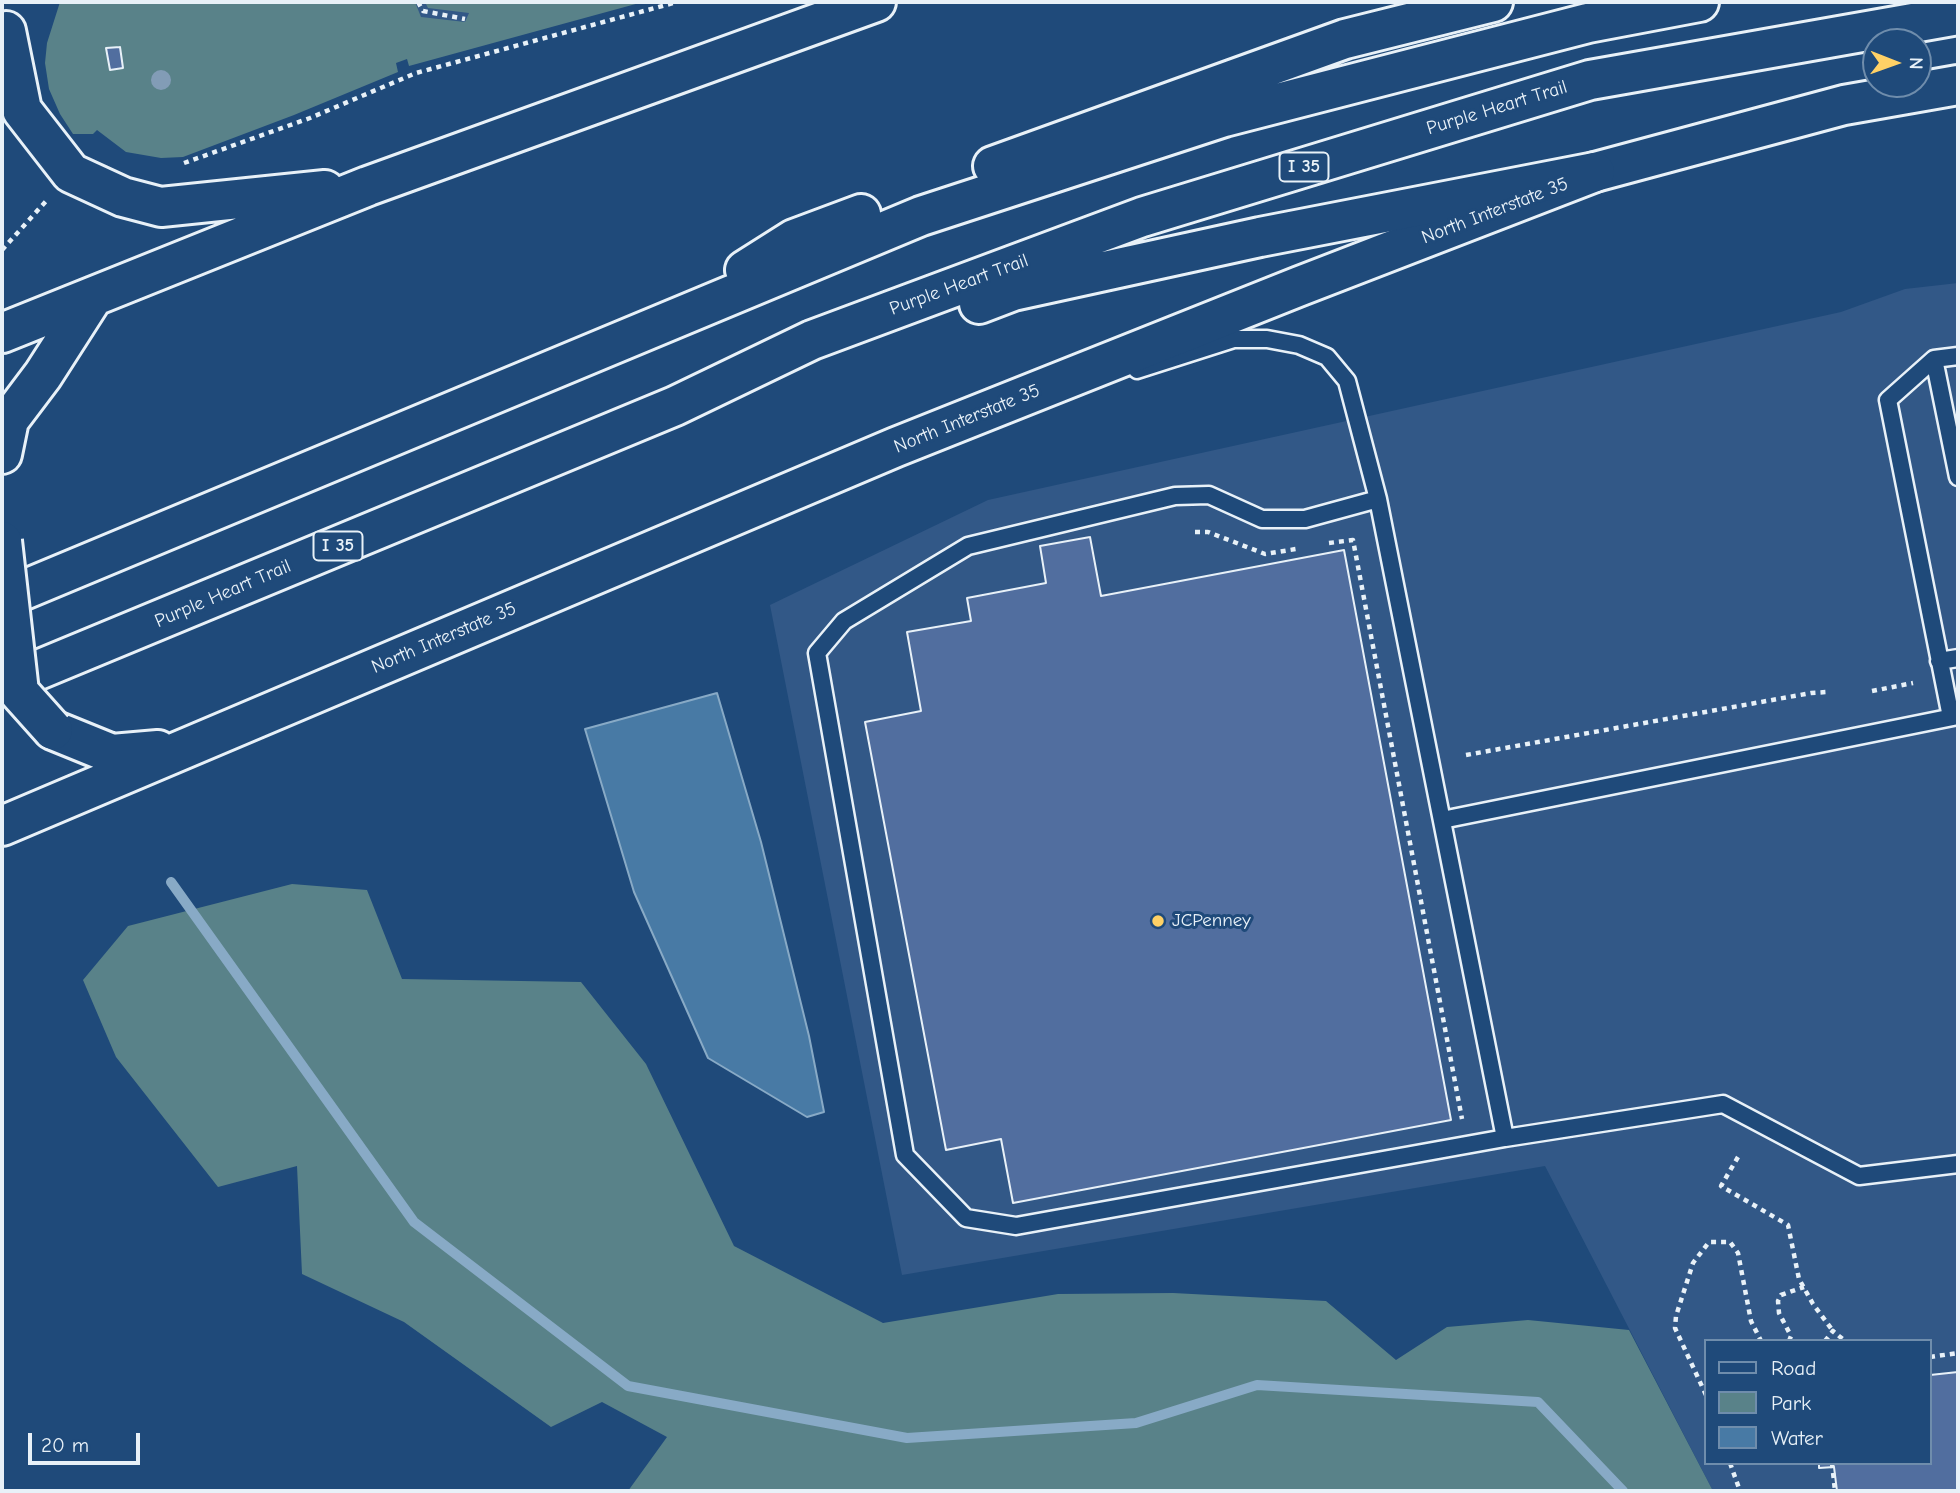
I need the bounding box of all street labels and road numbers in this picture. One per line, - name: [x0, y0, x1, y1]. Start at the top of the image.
- street label: Purple Heart Trail: [1424, 76, 1570, 140]
- road number: I 35: [1280, 152, 1328, 182]
- street label: North Interstate 35: [1418, 173, 1572, 249]
- street label: Purple Heart Trail: [887, 249, 1031, 321]
- street label: North Interstate 35: [891, 379, 1043, 459]
- road number: I 35: [314, 532, 362, 560]
- street label: Purple Heart Trail: [151, 555, 295, 633]
- street label: North Interstate 35: [368, 597, 520, 679]

